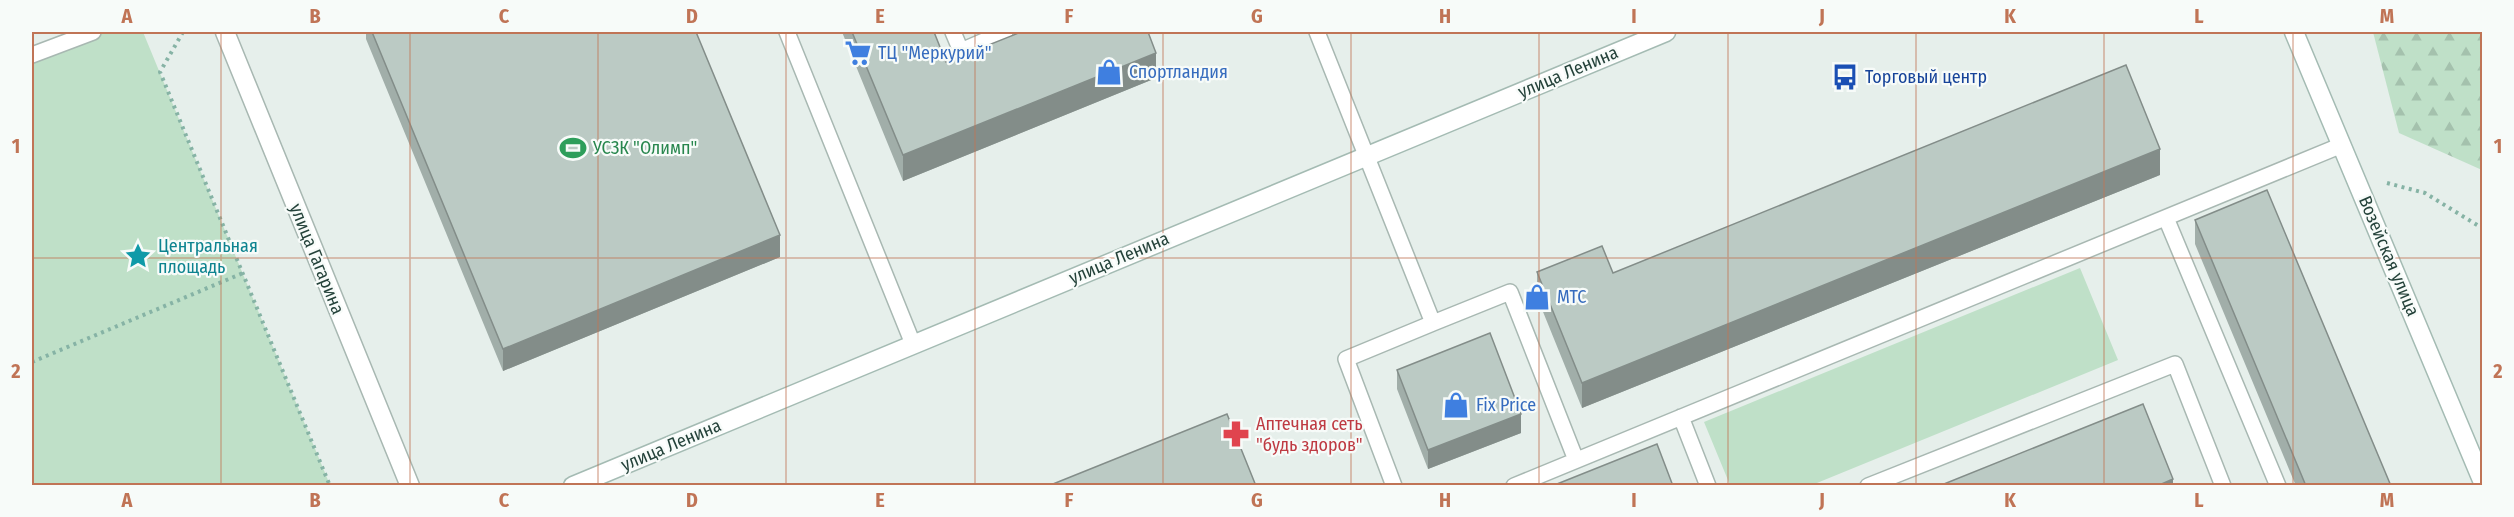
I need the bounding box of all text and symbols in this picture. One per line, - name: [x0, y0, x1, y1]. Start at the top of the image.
- text: A: [121, 4, 134, 28]
- text: B: [309, 4, 321, 28]
- text: C: [499, 4, 510, 28]
- text: D: [686, 4, 698, 28]
- text: E: [875, 4, 885, 28]
- text: F: [1065, 4, 1074, 28]
- text: G: [1251, 4, 1263, 28]
- text: H: [1439, 4, 1451, 28]
- text: I: [1631, 4, 1637, 28]
- text: J: [1818, 4, 1825, 28]
- text: K: [2004, 4, 2016, 28]
- text: L: [2194, 4, 2204, 28]
- text: M: [2380, 4, 2394, 28]
- supermarket icon: ТЦ "Меркурий": [843, 38, 873, 68]
- street label: улица Ленина: [1515, 41, 1621, 103]
- place label: ТЦ "Меркурий": [878, 42, 992, 64]
- shop icon: Спортландия: [1094, 57, 1124, 87]
- place label: Спортландия: [1129, 61, 1228, 83]
- bus stop icon: Торговый центр: [1830, 62, 1860, 92]
- place label: Торговый центр: [1865, 66, 1987, 88]
- sports icon: УСЗК "Олимп": [558, 133, 588, 163]
- text: 1: [12, 134, 20, 158]
- text: 1: [2494, 134, 2502, 158]
- place label: УСЗК "Олимп": [592, 137, 697, 159]
- street label: Возейская улица: [2354, 193, 2424, 320]
- street label: улица Гагарина: [285, 200, 349, 318]
- street label: улица Ленина: [1066, 227, 1172, 289]
- place label: Центральная площадь: [158, 235, 258, 278]
- place icon: Центральная площадь: [123, 241, 153, 271]
- shop icon: МТС: [1522, 282, 1552, 312]
- place label: МТС: [1557, 286, 1586, 308]
- text: 2: [10, 359, 21, 383]
- text: 2: [2492, 359, 2503, 383]
- shop icon: Fix Price: [1441, 390, 1471, 420]
- place label: Fix Price: [1476, 394, 1536, 416]
- place label: Аптечная сеть "будь здоров": [1256, 413, 1363, 456]
- street label: улица Ленина: [618, 414, 724, 476]
- pharmacy icon: Аптечная сеть "будь здоров": [1221, 419, 1251, 449]
- text: A: [121, 488, 134, 512]
- text: B: [309, 488, 321, 512]
- text: C: [499, 488, 510, 512]
- text: D: [686, 488, 698, 512]
- text: E: [875, 488, 885, 512]
- text: F: [1065, 488, 1074, 512]
- text: G: [1251, 488, 1263, 512]
- text: H: [1439, 488, 1451, 512]
- text: I: [1631, 488, 1637, 512]
- text: J: [1818, 488, 1825, 512]
- text: K: [2004, 488, 2016, 512]
- text: L: [2194, 488, 2204, 512]
- text: M: [2380, 488, 2394, 512]

